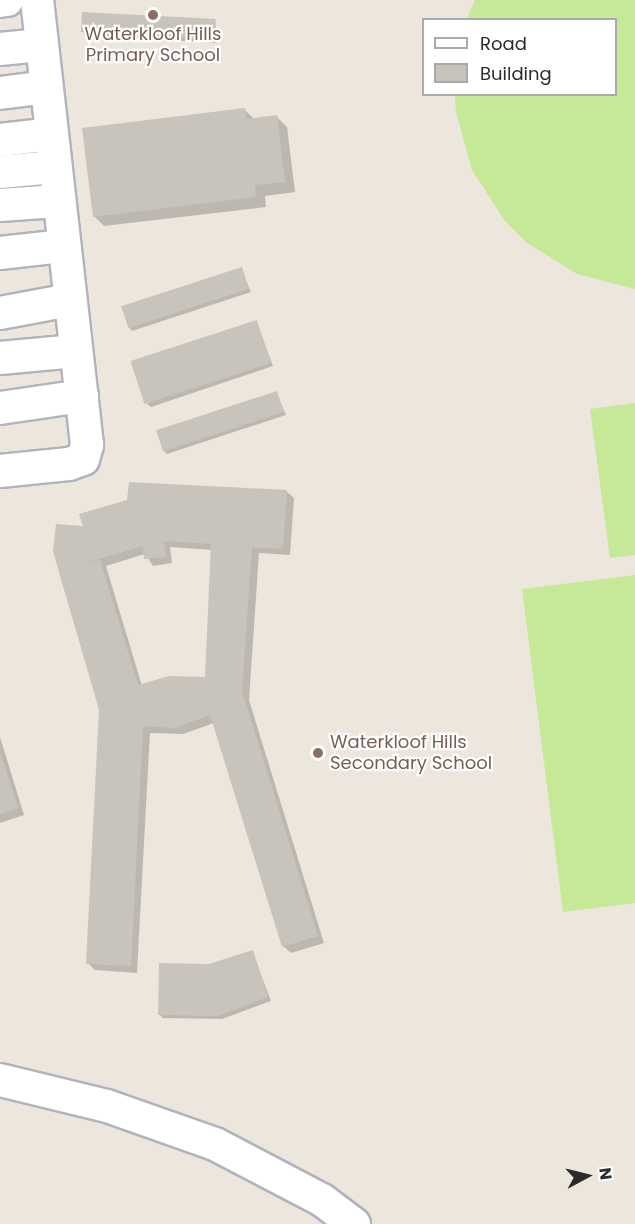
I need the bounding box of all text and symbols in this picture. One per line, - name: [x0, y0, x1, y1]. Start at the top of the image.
- marker: Waterkloof Hills Primary School: [146, 8, 160, 22]
- legend: [422, 18, 617, 96]
- place label: Waterkloof Hills Primary School: [85, 24, 221, 66]
- text: Road: [480, 31, 527, 56]
- text: Building: [480, 61, 552, 86]
- place label: Waterkloof Hills Secondary School: [330, 732, 492, 774]
- marker: Waterkloof Hills Secondary School: [311, 746, 325, 760]
- north arrow: [557, 1146, 617, 1206]
- text: N: [593, 1166, 618, 1181]

